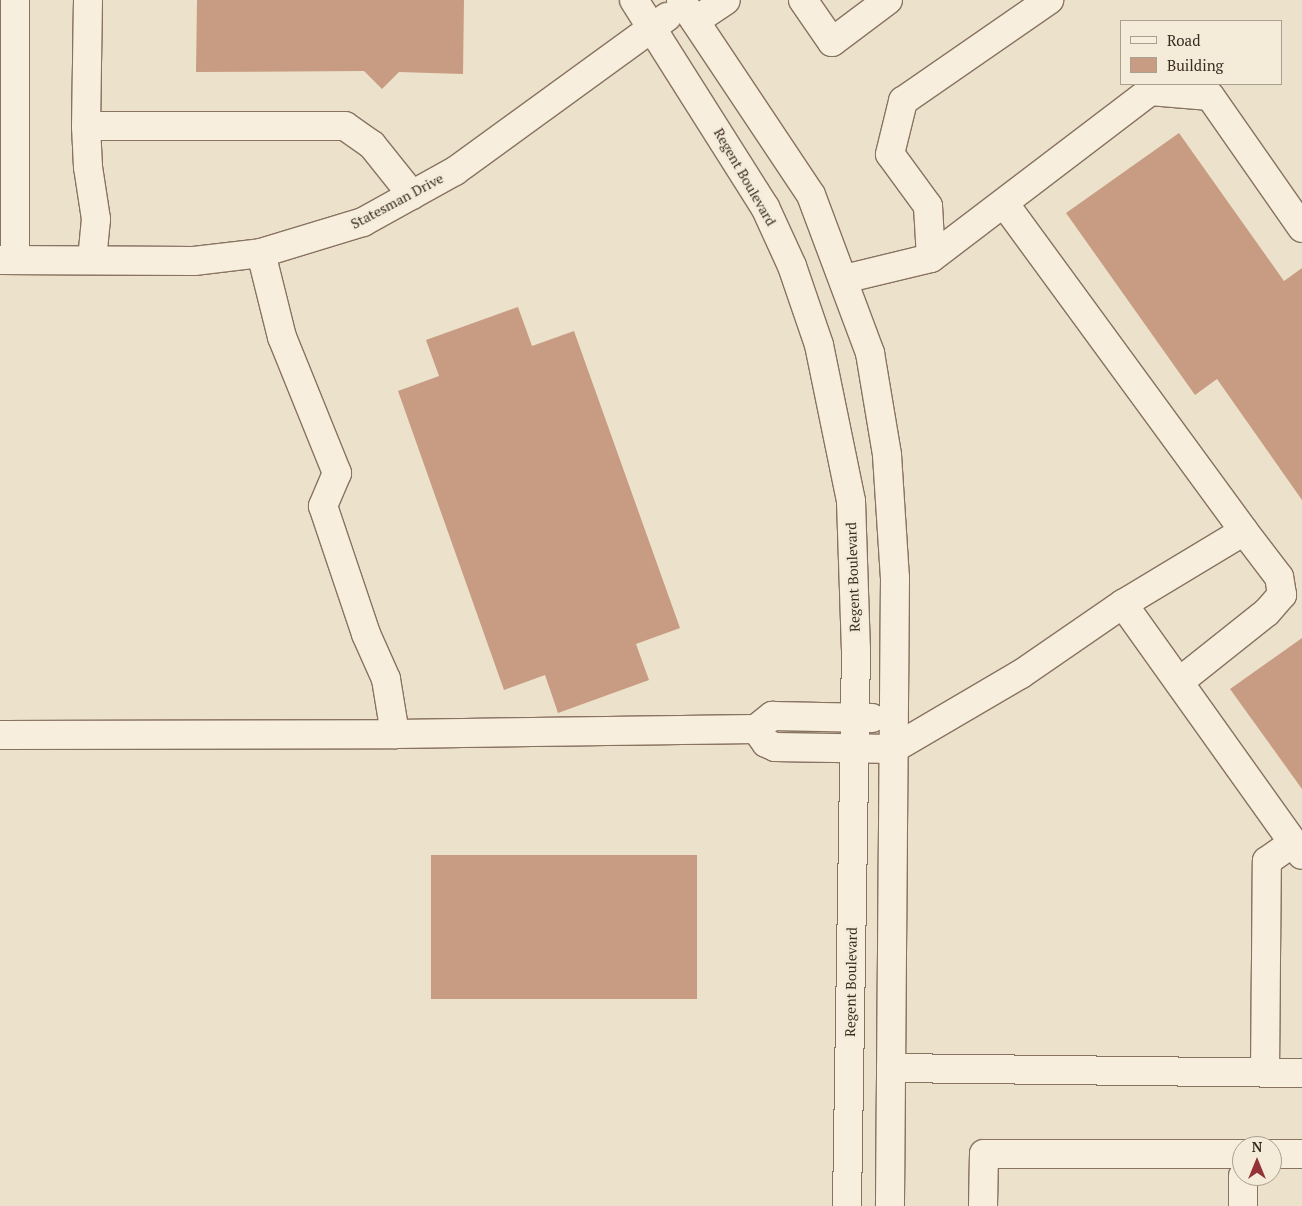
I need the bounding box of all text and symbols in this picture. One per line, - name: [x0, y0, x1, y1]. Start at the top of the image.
- legend: [1120, 20, 1282, 85]
- text: Road: [1167, 30, 1200, 50]
- text: Building: [1167, 55, 1224, 75]
- street label: Regent Boulevard: [710, 125, 780, 229]
- street label: Statesman Drive: [348, 170, 446, 232]
- street label: Regent Boulevard: [843, 522, 863, 632]
- street label: Regent Boulevard: [842, 927, 860, 1037]
- north arrow: [1232, 1136, 1282, 1186]
- text: N: [1252, 1137, 1262, 1156]

